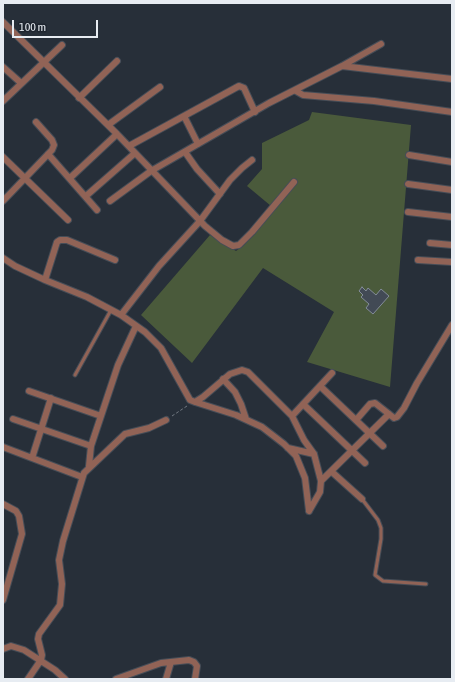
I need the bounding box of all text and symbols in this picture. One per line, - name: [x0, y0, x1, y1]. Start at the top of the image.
- scale bar: [14, 12, 100, 38]
- text: 100 m: [19, 20, 46, 34]

